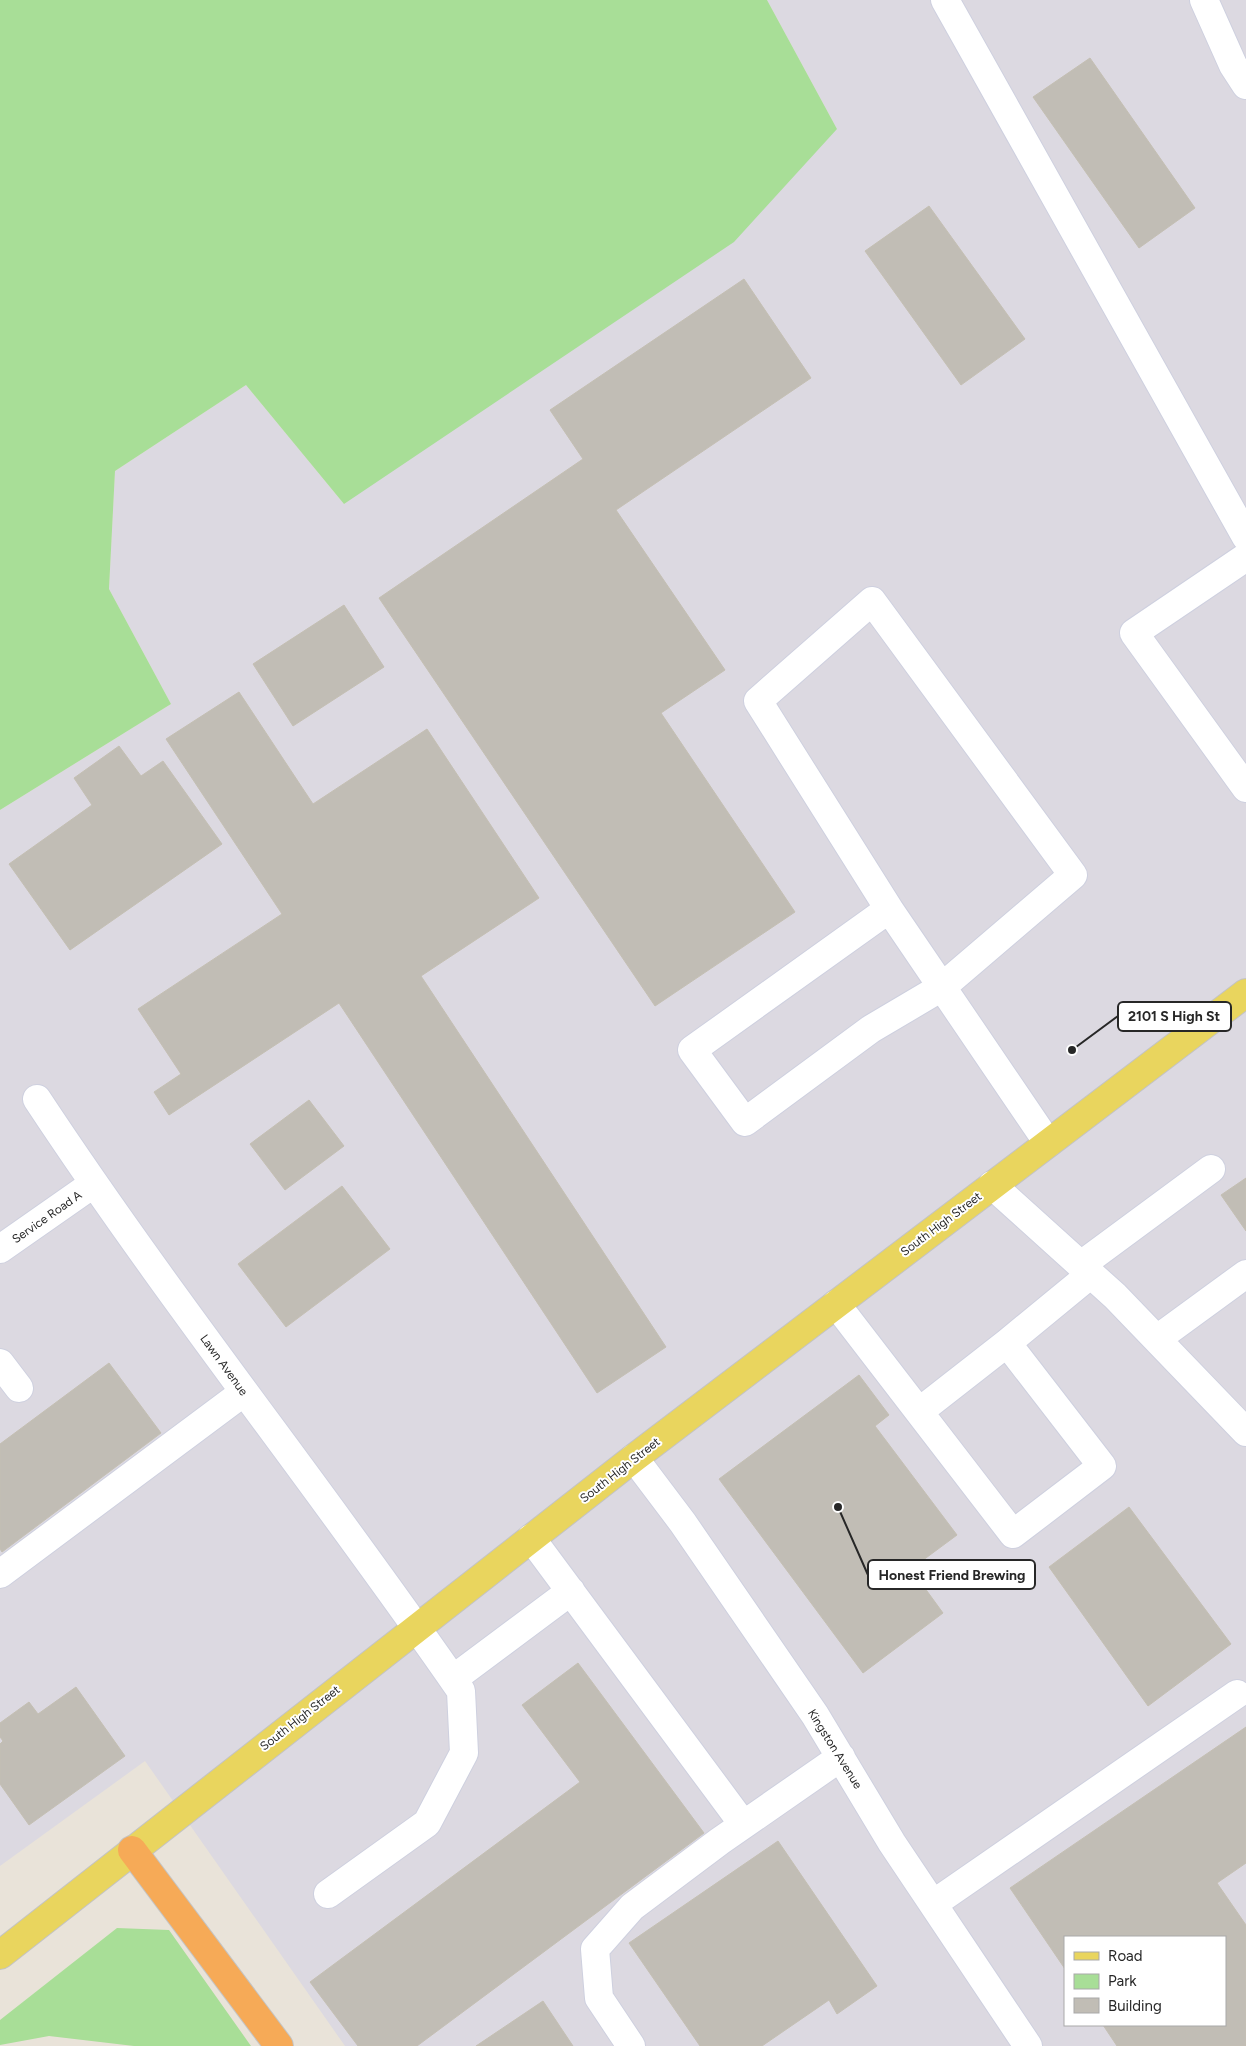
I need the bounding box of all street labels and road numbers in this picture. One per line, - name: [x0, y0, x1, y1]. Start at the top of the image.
- street label: Service Road A: [10, 1188, 84, 1246]
- street label: South High Street: [898, 1189, 984, 1259]
- street label: Lawn Avenue: [197, 1332, 251, 1399]
- street label: South High Street: [577, 1434, 663, 1505]
- street label: South High Street: [257, 1682, 343, 1753]
- street label: Kingston Avenue: [805, 1707, 865, 1792]

